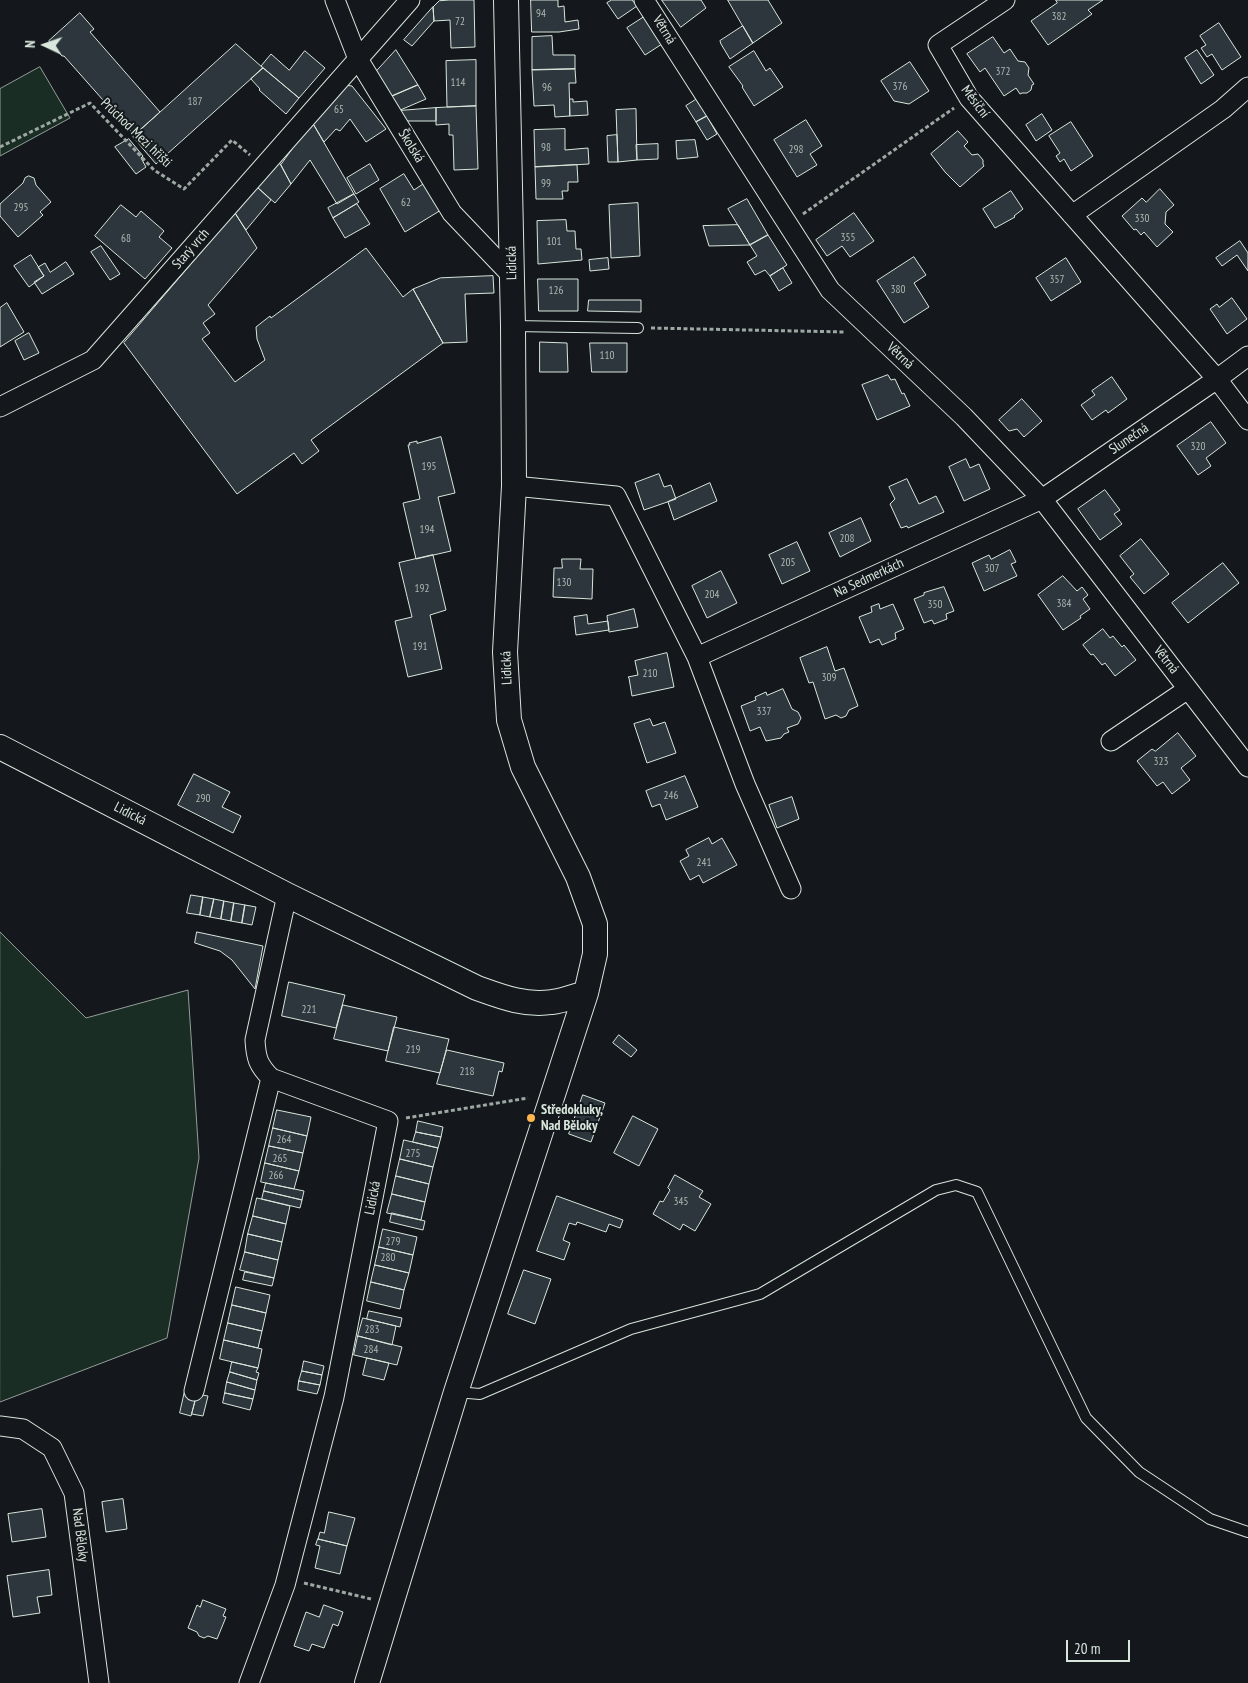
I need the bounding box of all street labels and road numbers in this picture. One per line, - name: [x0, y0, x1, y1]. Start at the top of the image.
- street label: Větrná: [649, 12, 679, 48]
- street label: Měsíční: [957, 82, 993, 122]
- street label: Průchod Mezi hřišti: [97, 95, 175, 171]
- street label: Školská: [394, 126, 428, 166]
- street label: Starý vrch: [169, 225, 213, 273]
- street label: Lidická: [503, 246, 521, 280]
- street label: Větrná: [883, 339, 917, 373]
- street label: Slunečná: [1106, 420, 1152, 458]
- street label: Na Sedmerkách: [832, 555, 906, 601]
- street label: Větrná: [1150, 643, 1182, 677]
- street label: Lidická: [498, 651, 516, 685]
- street label: Lidická: [111, 799, 149, 829]
- street label: Lidická: [362, 1180, 384, 1216]
- street label: Nad Běloky: [68, 1507, 92, 1563]

